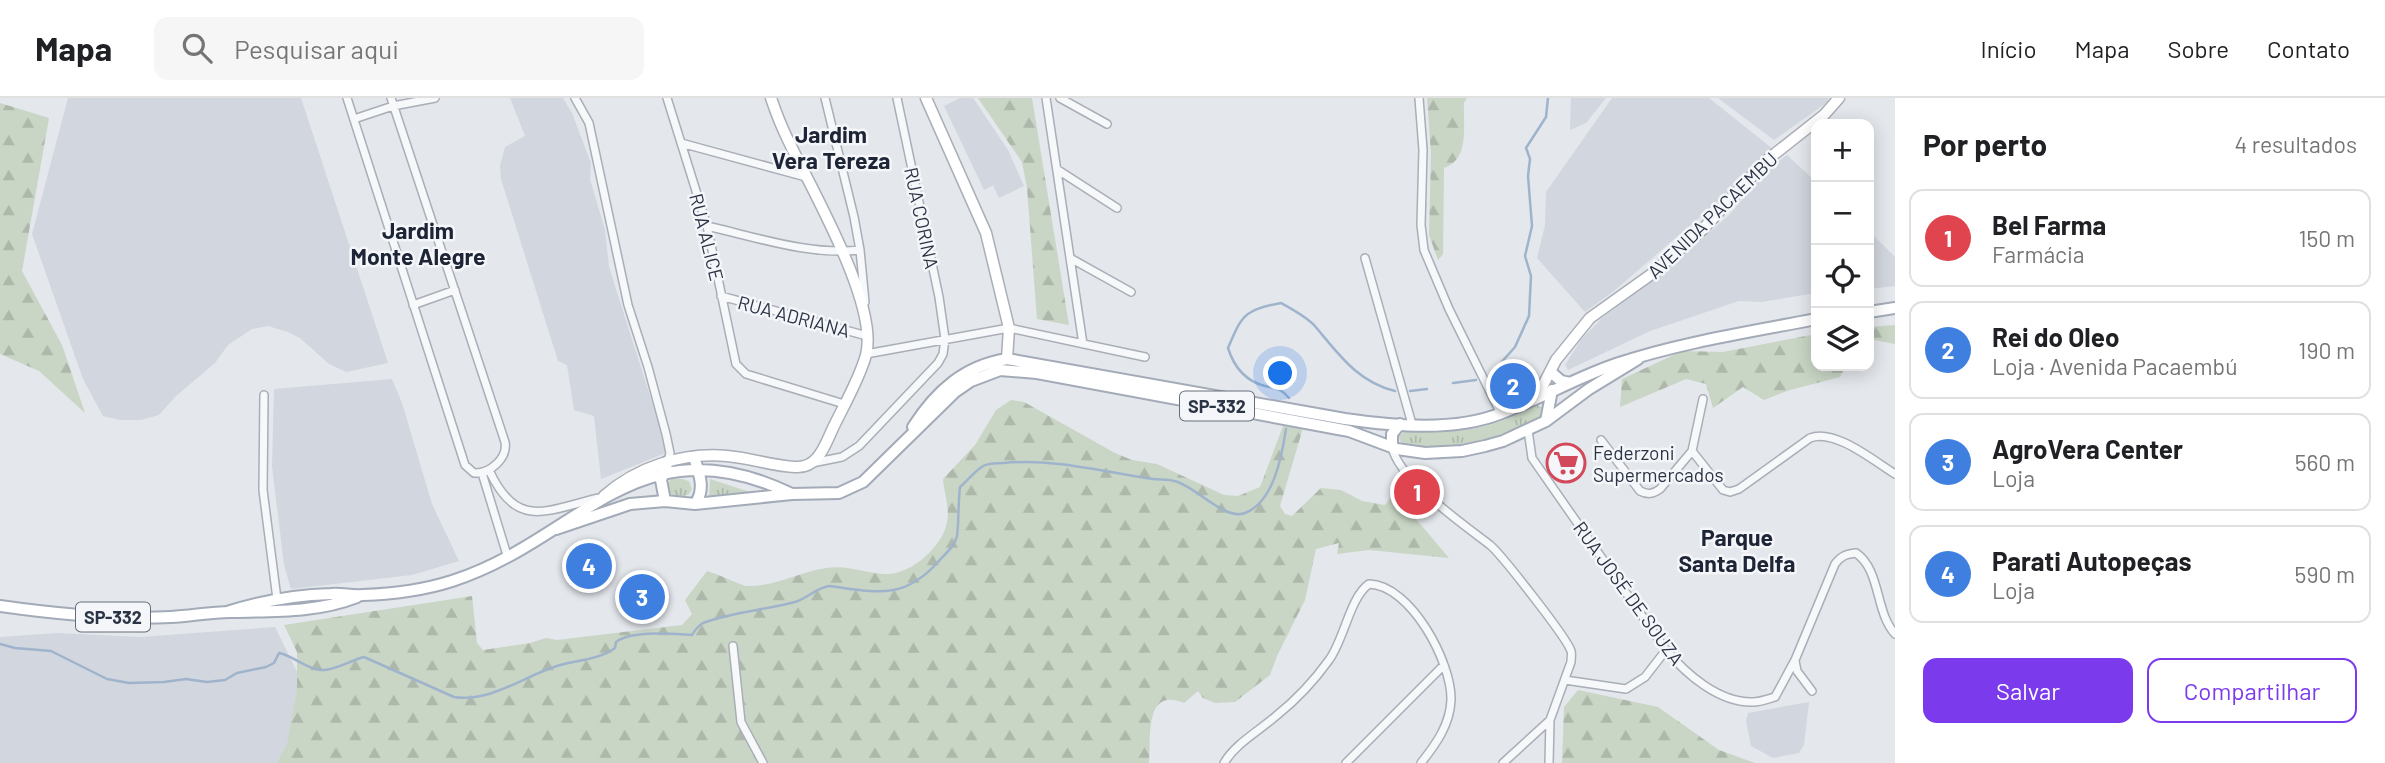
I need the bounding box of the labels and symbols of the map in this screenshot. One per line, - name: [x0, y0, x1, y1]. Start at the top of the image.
- district label: Jardim Vera Tereza: [772, 120, 890, 174]
- street label: AVENIDA PACAEMBU: [1642, 147, 1782, 283]
- street label: RUA CORINA: [900, 165, 944, 271]
- street label: RUA ALICE: [685, 191, 729, 283]
- district label: Jardim Monte Alegre: [350, 216, 486, 270]
- street label: RUA ADRIANA: [736, 290, 852, 342]
- your location: [1263, 356, 1297, 390]
- pin: 2: [1490, 360, 1536, 412]
- road number: SP-332: [1180, 392, 1254, 420]
- place label: Federzoni Supermercados: [1593, 441, 1724, 486]
- supermarket icon: Federzoni Supermercados: [1545, 442, 1587, 484]
- pin: 1: [1394, 466, 1440, 518]
- street label: RUA JOSÉ DE SOUZA: [1569, 517, 1689, 669]
- district label: Parque Santa Delfa: [1678, 523, 1796, 577]
- pin: 4: [566, 540, 612, 592]
- pin: 3: [619, 571, 665, 623]
- road number: SP-332: [76, 602, 150, 632]

